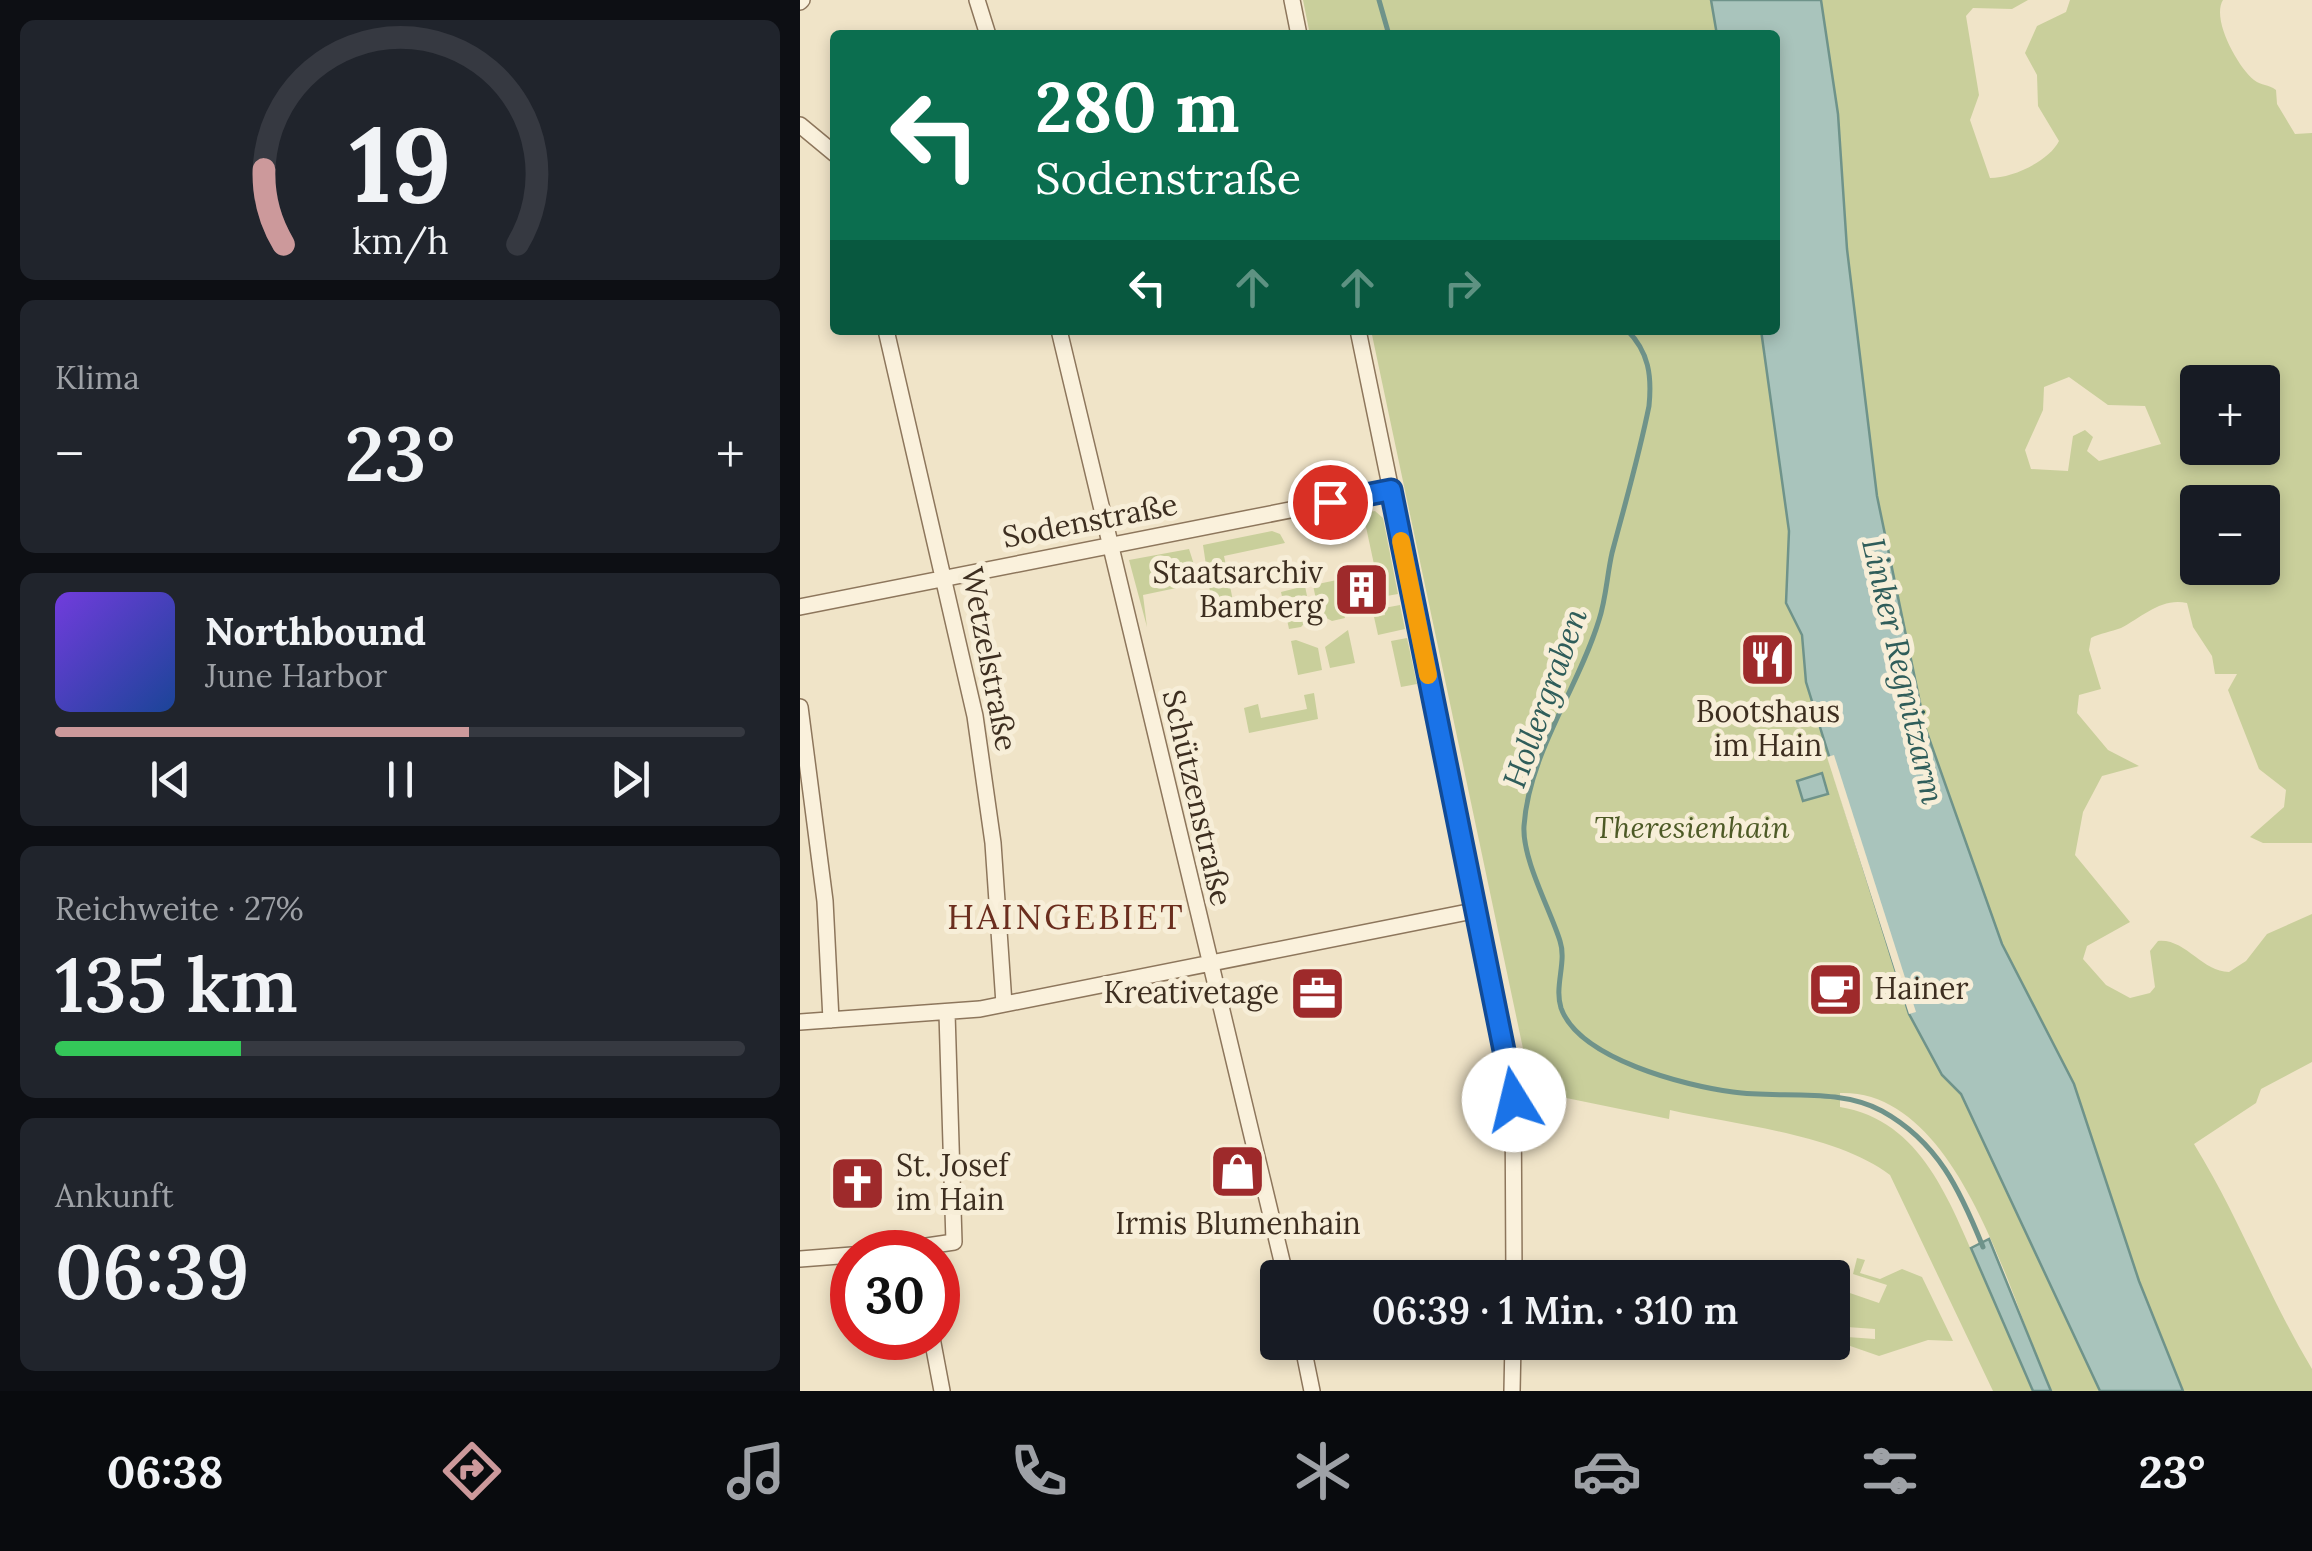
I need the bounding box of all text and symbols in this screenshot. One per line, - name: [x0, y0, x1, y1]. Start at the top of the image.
- text: 280 m: [1035, 62, 1240, 151]
- icon: left: [870, 70, 1000, 200]
- text: 19: [349, 97, 451, 230]
- text: Sodenstraße: [1035, 149, 1301, 206]
- text: km/h: [352, 218, 448, 264]
- icon: left: [1120, 260, 1175, 315]
- icon: ahead: [1225, 260, 1280, 315]
- icon: ahead: [1330, 260, 1385, 315]
- icon: right: [1435, 260, 1490, 315]
- text: Klima: [55, 357, 140, 398]
- map controls: [2180, 365, 2280, 585]
- button: +: [2180, 365, 2280, 465]
- text: 23°: [345, 406, 455, 502]
- text: −: [55, 419, 84, 489]
- text: +: [716, 419, 745, 489]
- pin: [1288, 460, 1373, 545]
- icon: arrive: [1303, 475, 1358, 530]
- street label: Sodenstraße: [999, 484, 1181, 556]
- button: −: [2180, 485, 2280, 585]
- water label: Linker Regnitzarm: [1853, 534, 1954, 808]
- place label: Staatsarchiv Bamberg: [1152, 553, 1324, 626]
- building icon: Staatsarchiv Bamberg: [1332, 560, 1392, 620]
- street label: Wetzelstraße: [954, 564, 1026, 754]
- water label: Hollergraben: [1493, 602, 1596, 793]
- text: Northbound: [205, 607, 426, 655]
- restaurant icon: Bootshaus im Hain: [1738, 629, 1798, 689]
- text: June Harbor: [205, 655, 387, 696]
- street label: Schützenstraße: [1155, 686, 1241, 909]
- place label: Bootshaus im Hain: [1696, 692, 1840, 764]
- icon: previous: [143, 752, 198, 807]
- icon: pause: [373, 752, 428, 807]
- icon: next: [603, 752, 658, 807]
- park label: Theresienhain: [1594, 808, 1790, 846]
- text: Reichweite · 27%: [55, 888, 304, 929]
- district label: HAINGEBIET: [947, 894, 1185, 939]
- text: 135 km: [55, 937, 298, 1033]
- cafe icon: Hainer: [1805, 959, 1865, 1019]
- office icon: Kreativetage: [1288, 963, 1348, 1023]
- place label: Hainer: [1874, 969, 1969, 1007]
- place label: Kreativetage: [1103, 973, 1279, 1012]
- position arrow: [1462, 1048, 1566, 1152]
- shop icon: Irmis Blumenhain: [1208, 1141, 1268, 1201]
- place label: St. Josef im Hain: [896, 1146, 1011, 1218]
- church icon: St. Josef im Hain: [827, 1153, 887, 1213]
- text: Ankunft: [55, 1175, 174, 1216]
- place label: Irmis Blumenhain: [1115, 1204, 1361, 1242]
- text: 06:39: [55, 1224, 249, 1320]
- speed limit sign: 30: [830, 1230, 960, 1360]
- text: 06:39 · 1 Min. · 310 m: [1372, 1286, 1738, 1334]
- icon: directions: [437, 1436, 507, 1506]
- icon: music: [721, 1436, 791, 1506]
- icon: phone: [1004, 1436, 1074, 1506]
- icon: climate: [1288, 1436, 1358, 1506]
- icon: car: [1572, 1436, 1642, 1506]
- icon: filters: [1855, 1436, 1925, 1506]
- text: 06:38: [107, 1443, 223, 1500]
- text: 23°: [2139, 1443, 2205, 1500]

